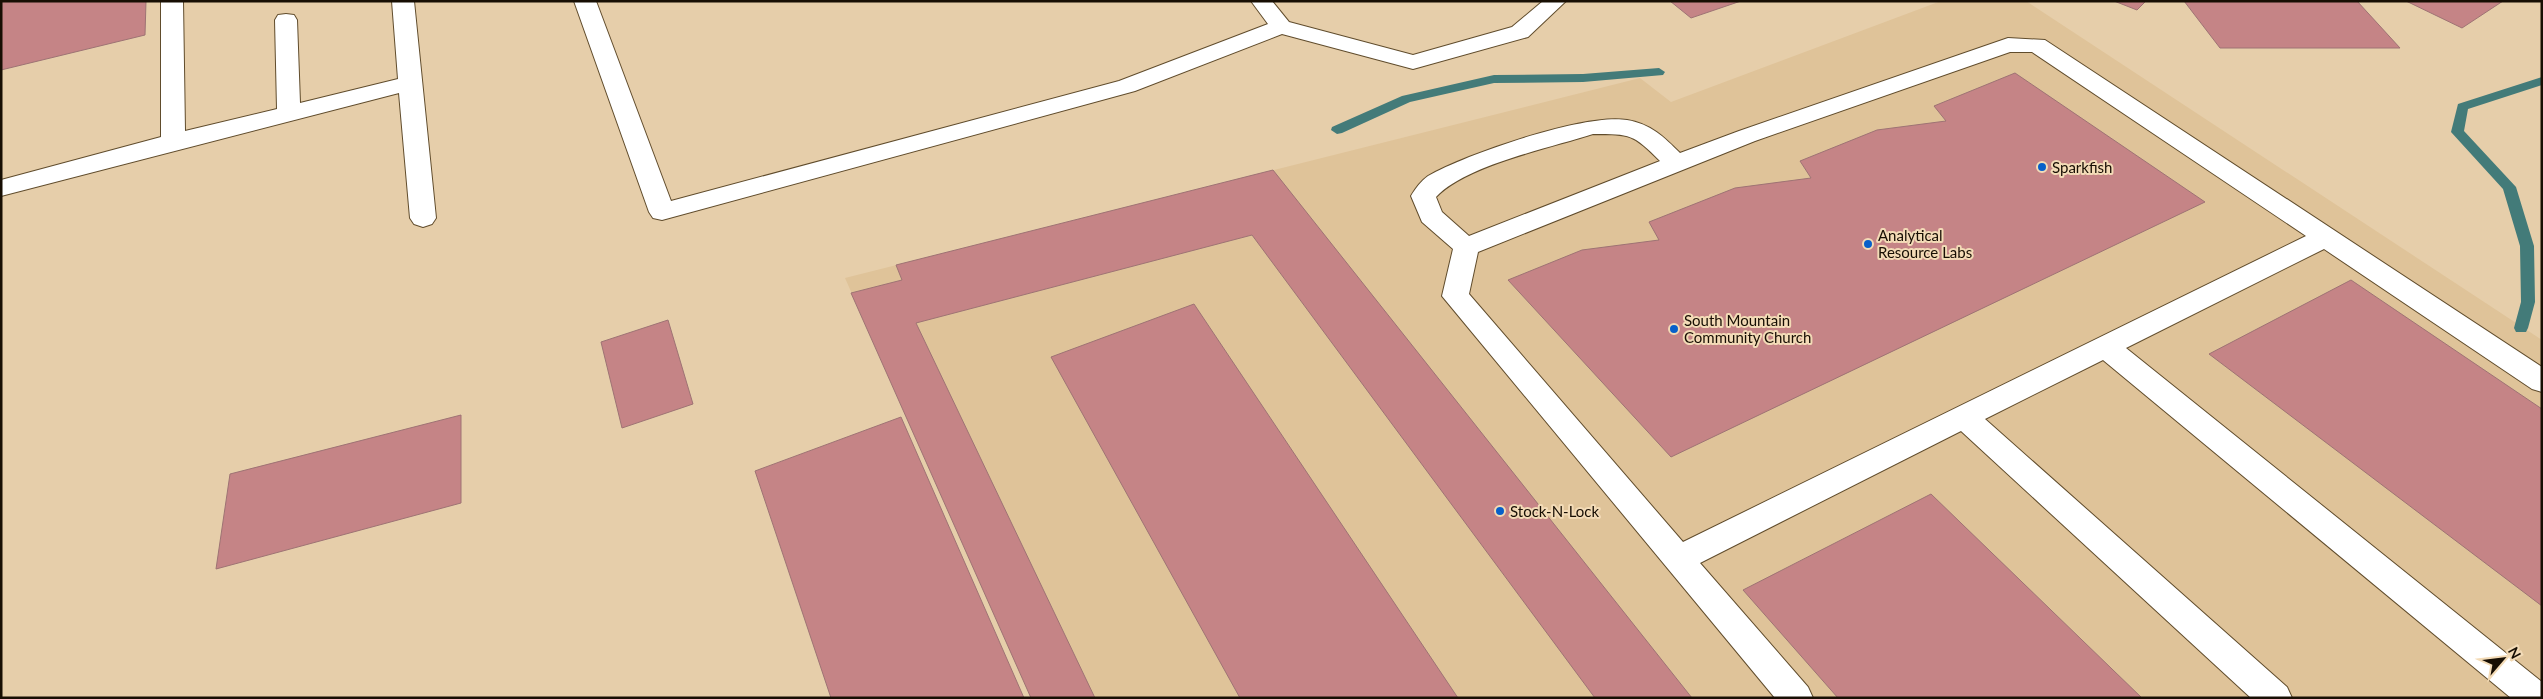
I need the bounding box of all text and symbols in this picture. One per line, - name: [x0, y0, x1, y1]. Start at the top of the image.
- place label: Sparkfish: [2052, 158, 2112, 176]
- marker: Sparkfish: [2036, 161, 2048, 173]
- place label: Analytical Resource Labs: [1878, 226, 1972, 261]
- marker: Analytical Resource Labs: [1862, 238, 1874, 250]
- place label: South Mountain Community Church: [1684, 311, 1811, 346]
- marker: South Mountain Community Church: [1668, 323, 1680, 335]
- place label: Stock-N-Lock: [1510, 502, 1600, 520]
- marker: Stock-N-Lock: [1494, 505, 1506, 517]
- north arrow: [2478, 634, 2528, 684]
- text: N: [2505, 644, 2525, 661]

